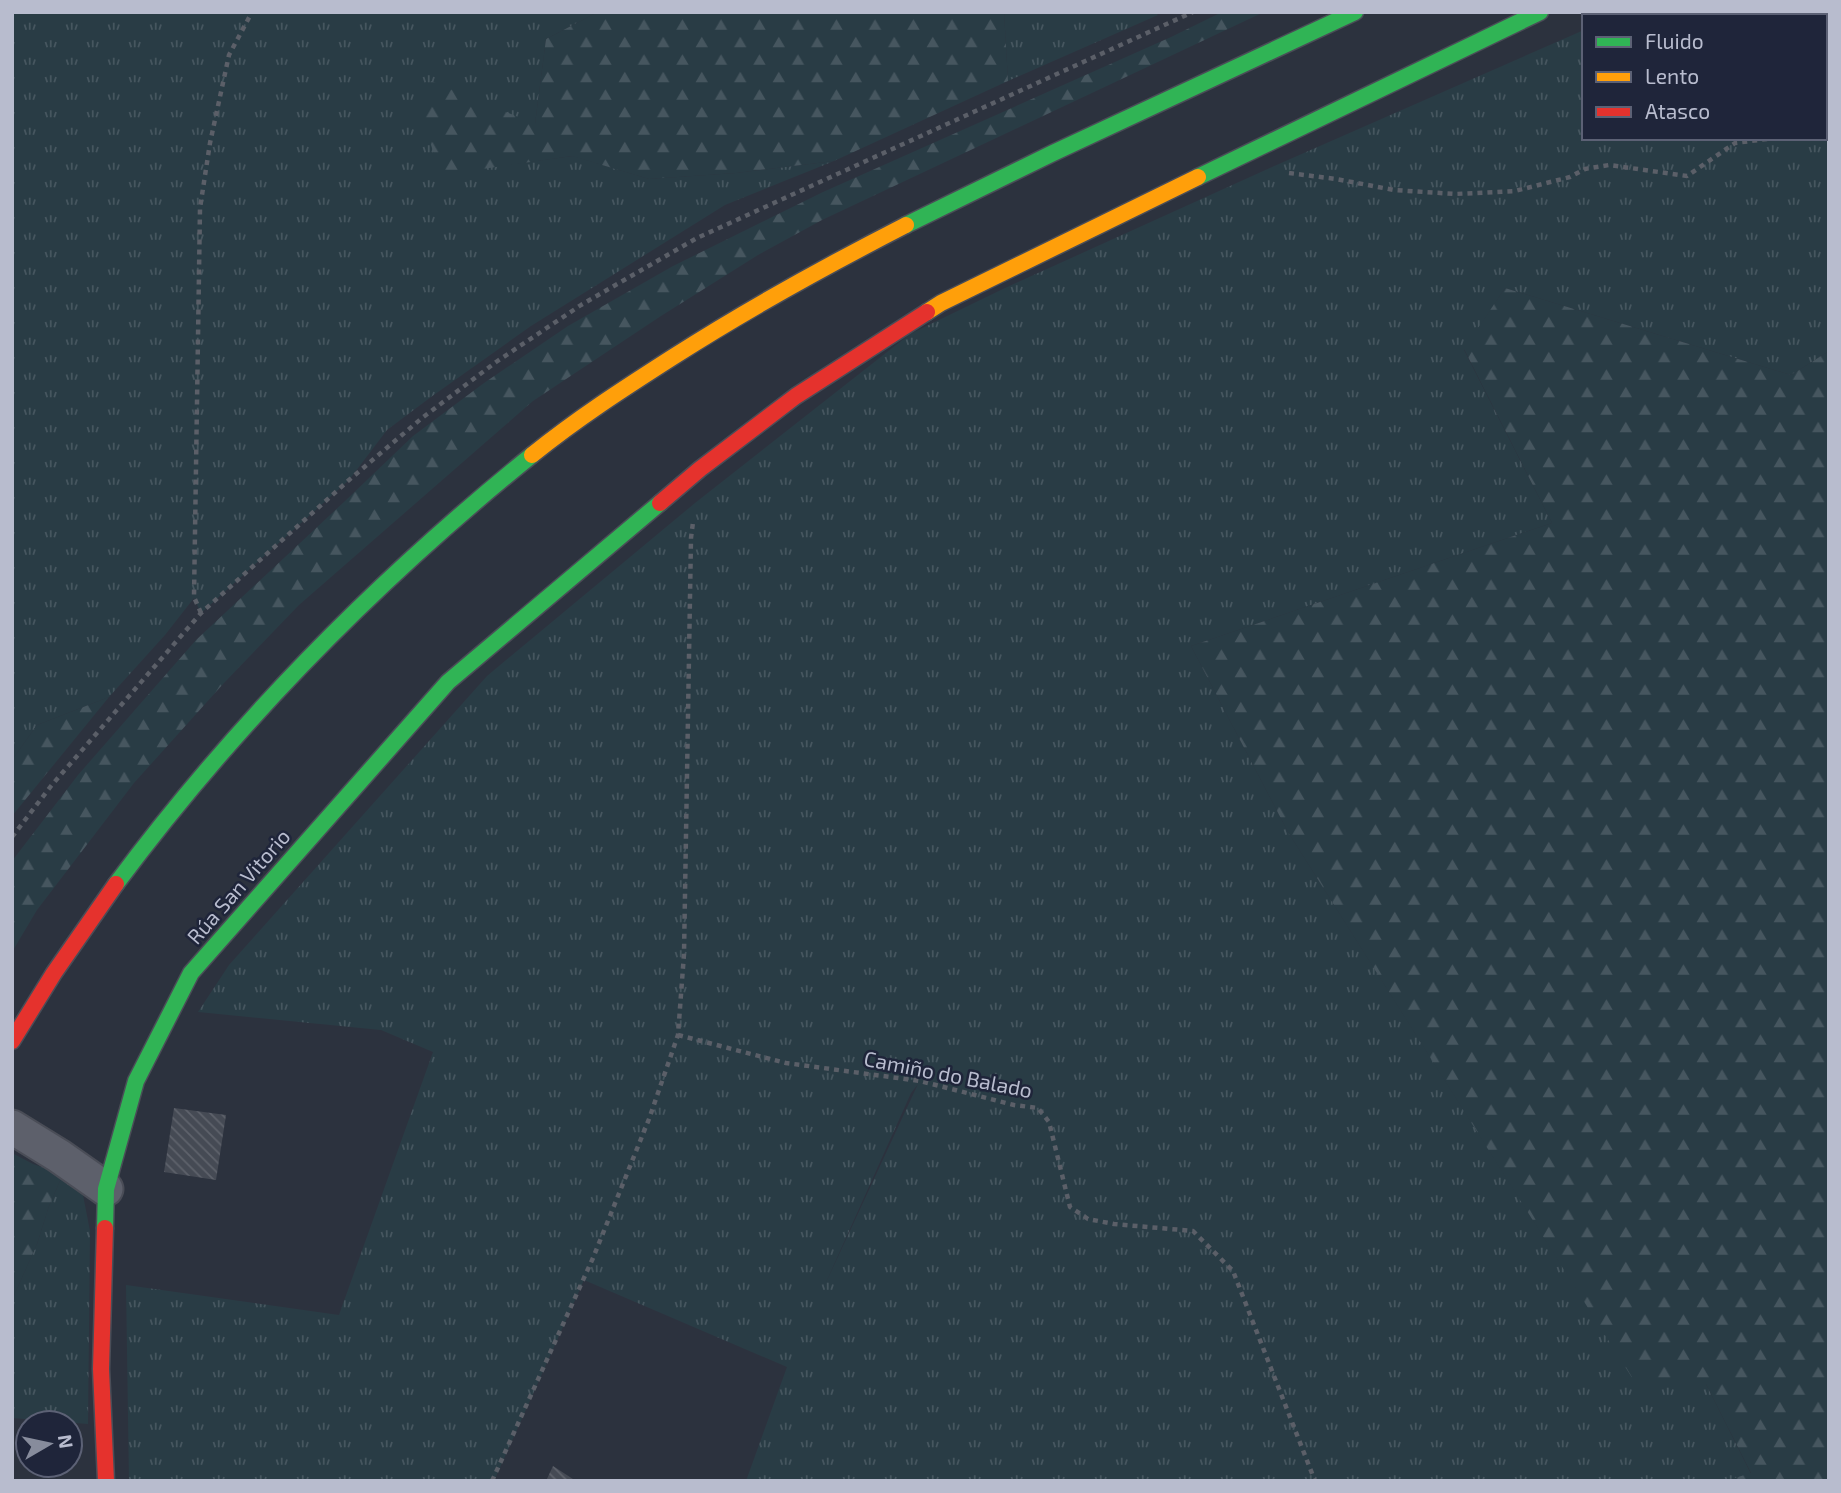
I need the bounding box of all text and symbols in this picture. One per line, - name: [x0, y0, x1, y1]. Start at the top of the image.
- legend: [1582, 14, 1827, 140]
- text: Fluido: [1645, 28, 1704, 53]
- text: Lento: [1645, 63, 1699, 88]
- text: Atasco: [1645, 98, 1710, 123]
- street label: Rúa San Vitorio: [181, 823, 295, 949]
- street label: Camiño do Balado: [862, 1045, 1035, 1102]
- north arrow: [14, 1409, 84, 1479]
- text: N: [54, 1433, 79, 1450]

